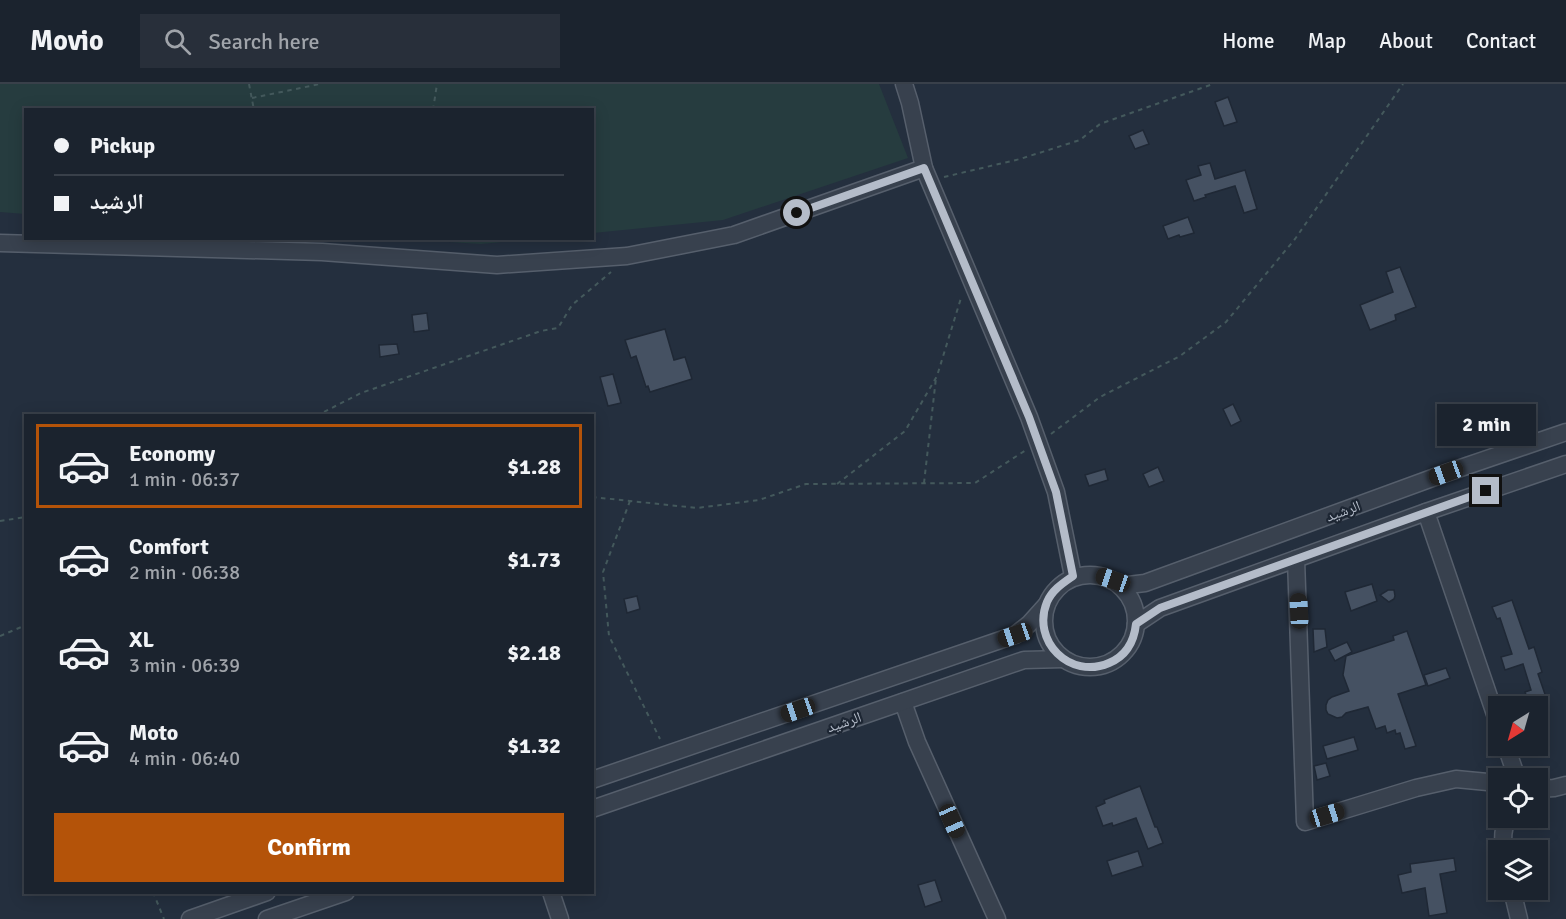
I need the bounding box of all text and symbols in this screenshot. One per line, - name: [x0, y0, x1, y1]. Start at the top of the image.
- search box: [140, 14, 560, 68]
- text: Movio: [30, 24, 104, 58]
- icon: search: [161, 25, 194, 58]
- text: Search here: [209, 28, 320, 55]
- text: Home: [1222, 28, 1275, 54]
- text: Map: [1308, 28, 1346, 54]
- text: About: [1379, 28, 1433, 54]
- text: Contact: [1466, 28, 1536, 54]
- text: Pickup: [90, 132, 155, 159]
- text: الرشيد: [90, 188, 144, 215]
- route start: [783, 199, 810, 226]
- callout: 2 min: [1436, 404, 1536, 446]
- text: 2 min: [1462, 412, 1511, 437]
- icon: car: [57, 439, 111, 493]
- text: Economy: [129, 440, 215, 467]
- text: $1.28: [507, 453, 561, 480]
- car: [1426, 458, 1466, 488]
- text: 1 min · 06:37: [129, 467, 240, 492]
- route end: [1472, 477, 1499, 504]
- street label: الرشيد: [1323, 497, 1363, 525]
- icon: car: [57, 532, 111, 586]
- text: Comfort: [129, 533, 209, 560]
- text: $1.73: [507, 546, 561, 573]
- text: 2 min · 06:38: [129, 560, 240, 585]
- car: [1093, 566, 1133, 594]
- car: [1289, 593, 1309, 629]
- car: [995, 621, 1035, 649]
- icon: car: [57, 625, 111, 679]
- text: XL: [129, 626, 154, 653]
- text: $2.18: [507, 639, 561, 666]
- text: 3 min · 06:39: [129, 653, 240, 678]
- car: [778, 696, 818, 724]
- north arrow: [1488, 696, 1548, 756]
- map controls: [1488, 696, 1548, 900]
- street label: الرشيد: [824, 708, 864, 736]
- icon: car: [57, 718, 111, 772]
- text: Moto: [129, 719, 178, 746]
- text: $1.32: [507, 732, 561, 759]
- text: 4 min · 06:40: [129, 746, 240, 771]
- button: locate: [1488, 768, 1548, 828]
- car: [936, 801, 968, 841]
- car: [1307, 801, 1347, 829]
- button: Confirm: [54, 813, 564, 882]
- button: layers: [1488, 840, 1548, 900]

